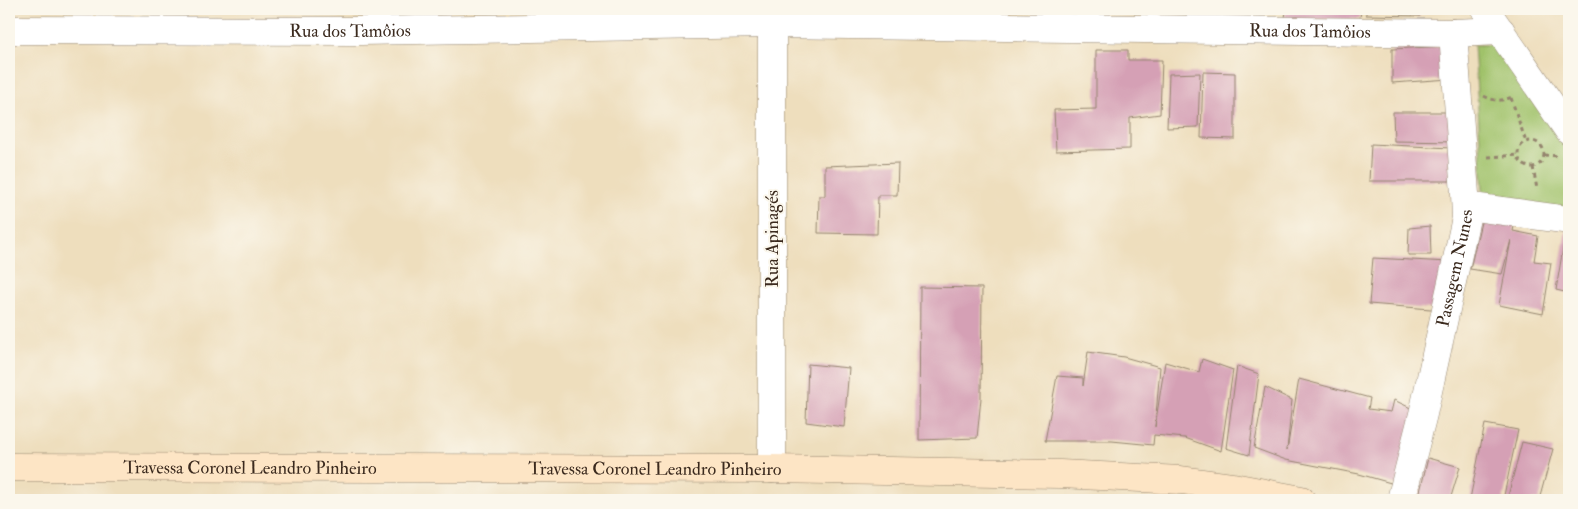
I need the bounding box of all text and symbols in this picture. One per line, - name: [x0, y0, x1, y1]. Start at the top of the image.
- street label: Rua dos Tamôios: [289, 19, 411, 43]
- street label: Rua dos Tamôios: [1249, 19, 1371, 44]
- street label: Rua Apinagés: [761, 190, 784, 288]
- street label: Passagem Nunes: [1431, 209, 1478, 329]
- street label: Travessa Coronel Leandro Pinheiro: [123, 456, 377, 480]
- street label: Travessa Coronel Leandro Pinheiro: [528, 457, 782, 481]

